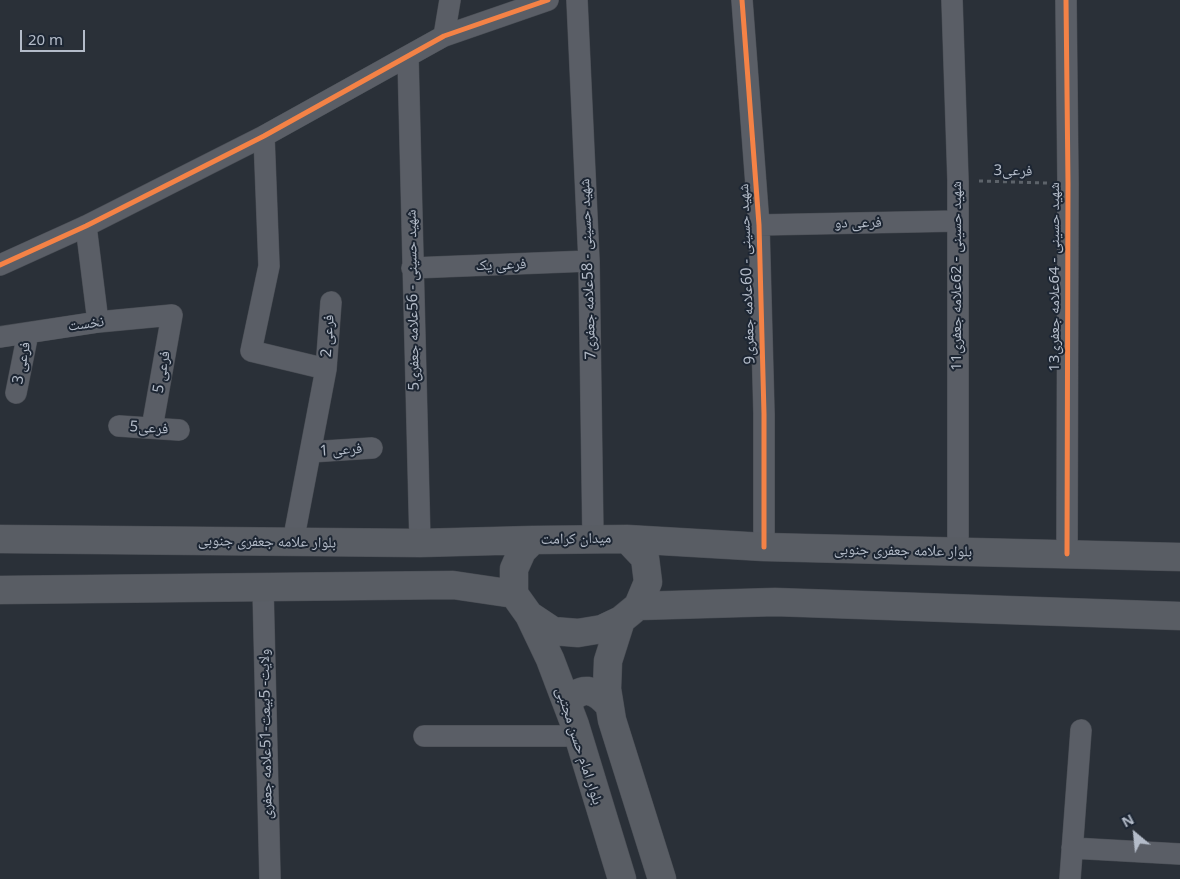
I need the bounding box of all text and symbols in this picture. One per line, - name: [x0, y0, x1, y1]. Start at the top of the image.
- scale bar: [22, 20, 88, 52]
- text: 20 m: [28, 29, 63, 49]
- street label: فرعی3: [993, 162, 1033, 180]
- street label: 7شهید حسینی - 58علامه جعفری: [576, 178, 600, 360]
- street label: 11شهید حسینی - 62علامه جعفری: [948, 181, 966, 371]
- street label: 13شهید حسینی - 64علامه جعفری: [1046, 182, 1064, 372]
- street label: 9شهید حسینی - 60علامه جعفری: [735, 183, 759, 365]
- street label: 5شهید حسینی - 56علامه جعفری: [402, 209, 424, 391]
- street label: فرعی دو: [834, 214, 882, 232]
- street label: فرعی یک: [475, 255, 527, 275]
- street label: نخست: [67, 313, 105, 335]
- street label: فرعی 2: [318, 314, 338, 358]
- street label: فرعی 3: [9, 340, 35, 386]
- street label: فرعی 5: [149, 349, 175, 395]
- street label: فرعی5: [129, 418, 169, 438]
- street label: فرعی 1: [319, 440, 363, 460]
- street label: میدان کرامت: [541, 529, 611, 549]
- street label: بلوار علامه جعفری جنوبی: [198, 532, 336, 552]
- street label: بلوار علامه جعفری جنوبی: [834, 541, 972, 561]
- street label: ولایت- 5بیعت-51علامه جعفری: [256, 649, 276, 819]
- street label: بلوار امام حسن مجتبی: [551, 685, 607, 807]
- north arrow: [1110, 809, 1160, 859]
- text: N: [1118, 809, 1137, 831]

